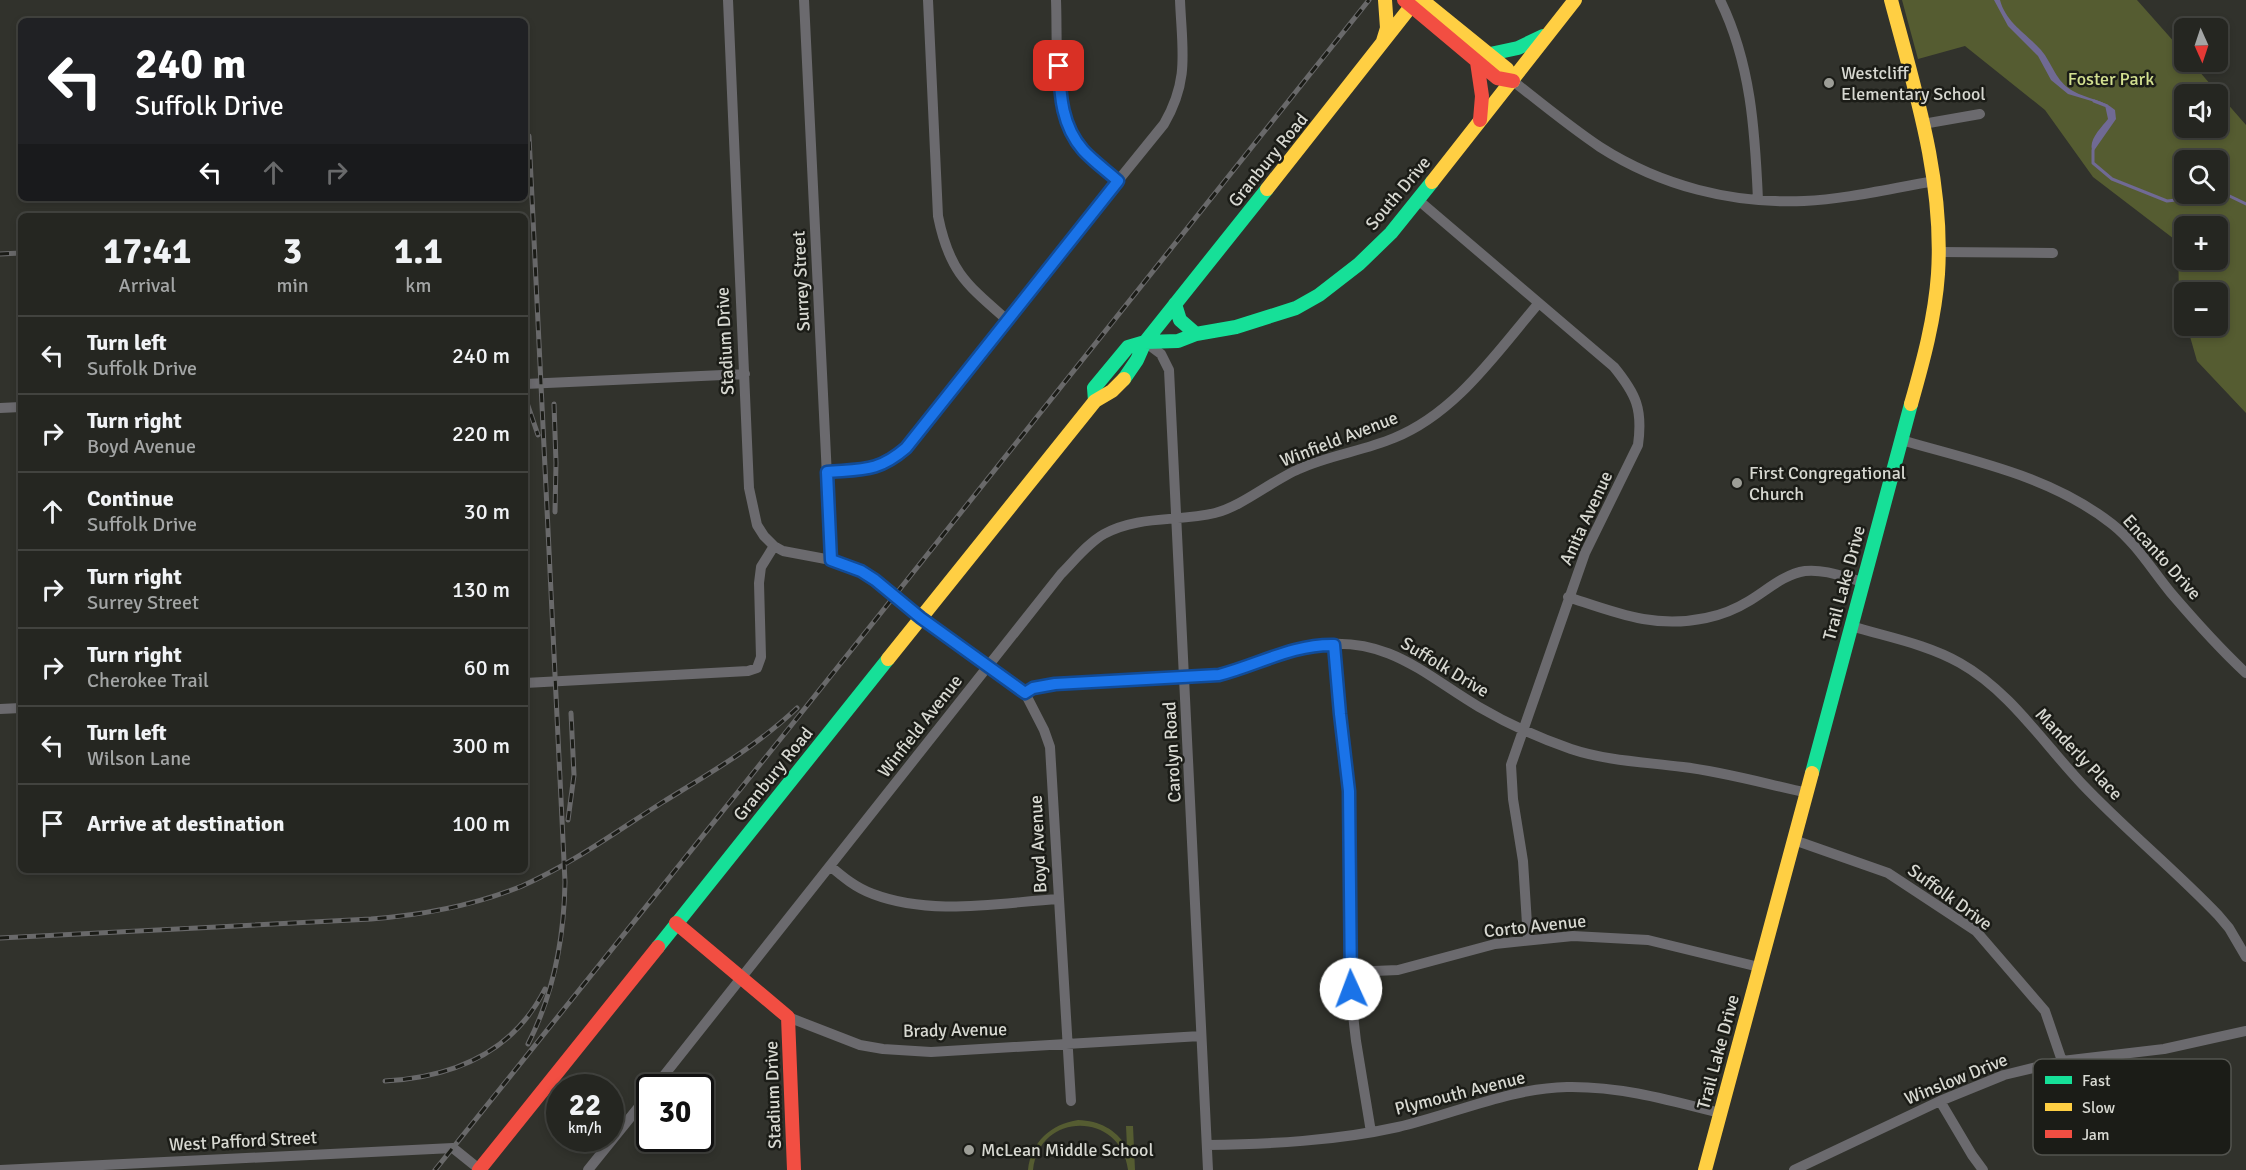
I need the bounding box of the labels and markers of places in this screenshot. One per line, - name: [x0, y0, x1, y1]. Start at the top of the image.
- pin: [1033, 40, 1084, 91]
- place label: Westcliff Elementary School: [1841, 62, 1986, 105]
- marker: Westcliff Elementary School: [1822, 76, 1836, 90]
- place label: First Congregational Church: [1749, 462, 1906, 505]
- marker: First Congregational Church: [1730, 476, 1744, 490]
- place label: McLean Middle School: [981, 1139, 1154, 1161]
- marker: McLean Middle School: [962, 1143, 976, 1157]

